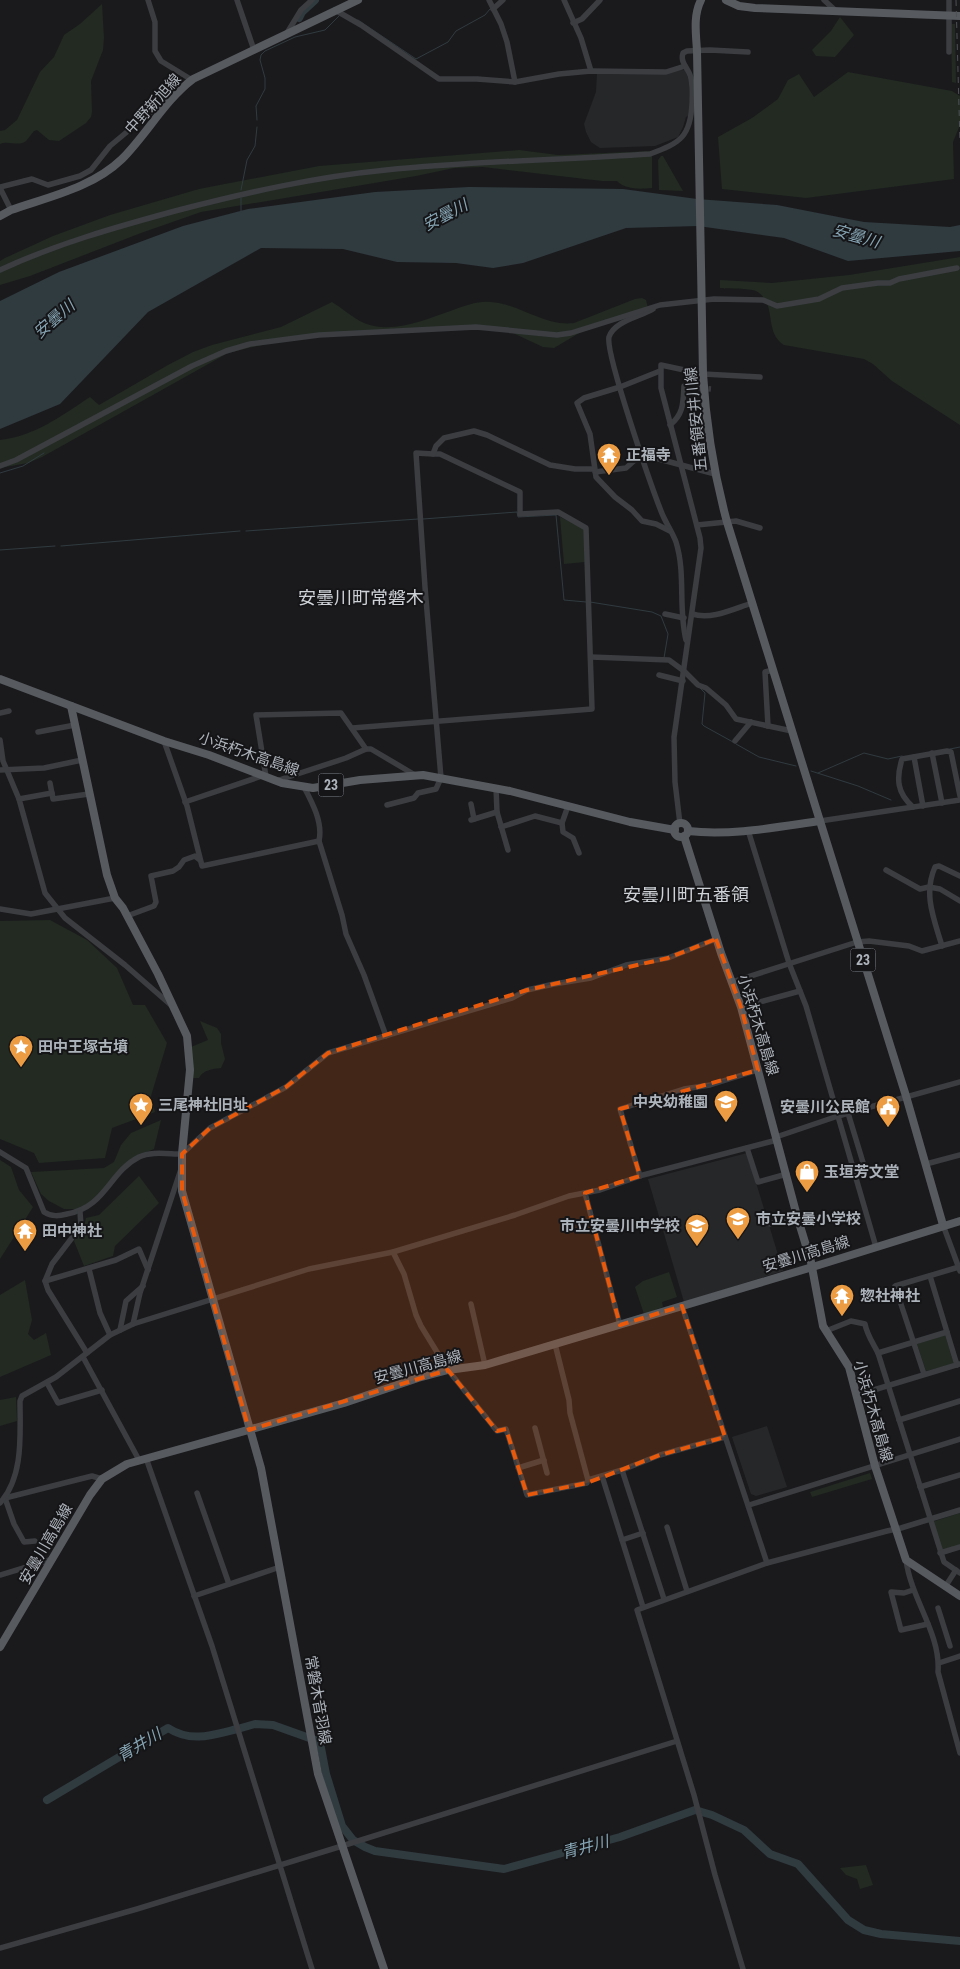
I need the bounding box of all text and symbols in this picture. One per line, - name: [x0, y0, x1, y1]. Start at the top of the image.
- street label: 中野新旭線: [121, 70, 185, 138]
- water label: 安曇川: [419, 194, 472, 235]
- water label: 安曇川: [830, 220, 884, 252]
- water label: 安曇川: [30, 295, 80, 342]
- street label: 五番領安井川線: [682, 366, 710, 472]
- temple icon: 正福寺: [596, 442, 622, 476]
- place label: 正福寺: [626, 446, 671, 464]
- district label: 安曇川町常磐木: [298, 587, 424, 608]
- street label: 小浜朽木高島線: [196, 728, 302, 780]
- road number: 23: [318, 774, 344, 796]
- district label: 安曇川町五番領: [623, 884, 749, 905]
- road number: 23: [850, 948, 876, 972]
- street label: 小浜朽木高島線: [734, 972, 782, 1078]
- place icon: 田中王塚古墳: [8, 1034, 34, 1068]
- place label: 田中王塚古墳: [38, 1038, 128, 1056]
- school or university icon: 中央幼稚園: [713, 1089, 739, 1123]
- place icon: 三尾神社旧址: [128, 1092, 154, 1126]
- place label: 中央幼稚園: [633, 1093, 708, 1111]
- public building icon: 安曇川公民館: [875, 1094, 901, 1128]
- place label: 三尾神社旧址: [158, 1096, 248, 1114]
- place label: 安曇川公民館: [780, 1098, 870, 1116]
- shop icon: 玉垣芳文堂: [794, 1159, 820, 1193]
- place label: 玉垣芳文堂: [824, 1163, 899, 1181]
- school or university icon: 市立安曇小学校: [725, 1206, 751, 1240]
- place label: 市立安曇小学校: [756, 1210, 861, 1228]
- school or university icon: 市立安曇川中学校: [684, 1213, 710, 1247]
- place label: 市立安曇川中学校: [560, 1217, 680, 1235]
- temple icon: 田中神社: [12, 1218, 38, 1252]
- place label: 田中神社: [42, 1222, 102, 1240]
- street label: 安曇川高島線: [760, 1232, 852, 1276]
- temple icon: 惣社神社: [829, 1283, 855, 1317]
- place label: 惣社神社: [860, 1287, 920, 1305]
- street label: 安曇川高島線: [372, 1347, 464, 1387]
- street label: 小浜朽木高島線: [850, 1358, 896, 1464]
- street label: 安曇川高島線: [16, 1501, 76, 1587]
- street label: 常磐木音羽線: [301, 1654, 335, 1746]
- water label: 青井川: [114, 1723, 166, 1766]
- water label: 青井川: [559, 1831, 613, 1862]

